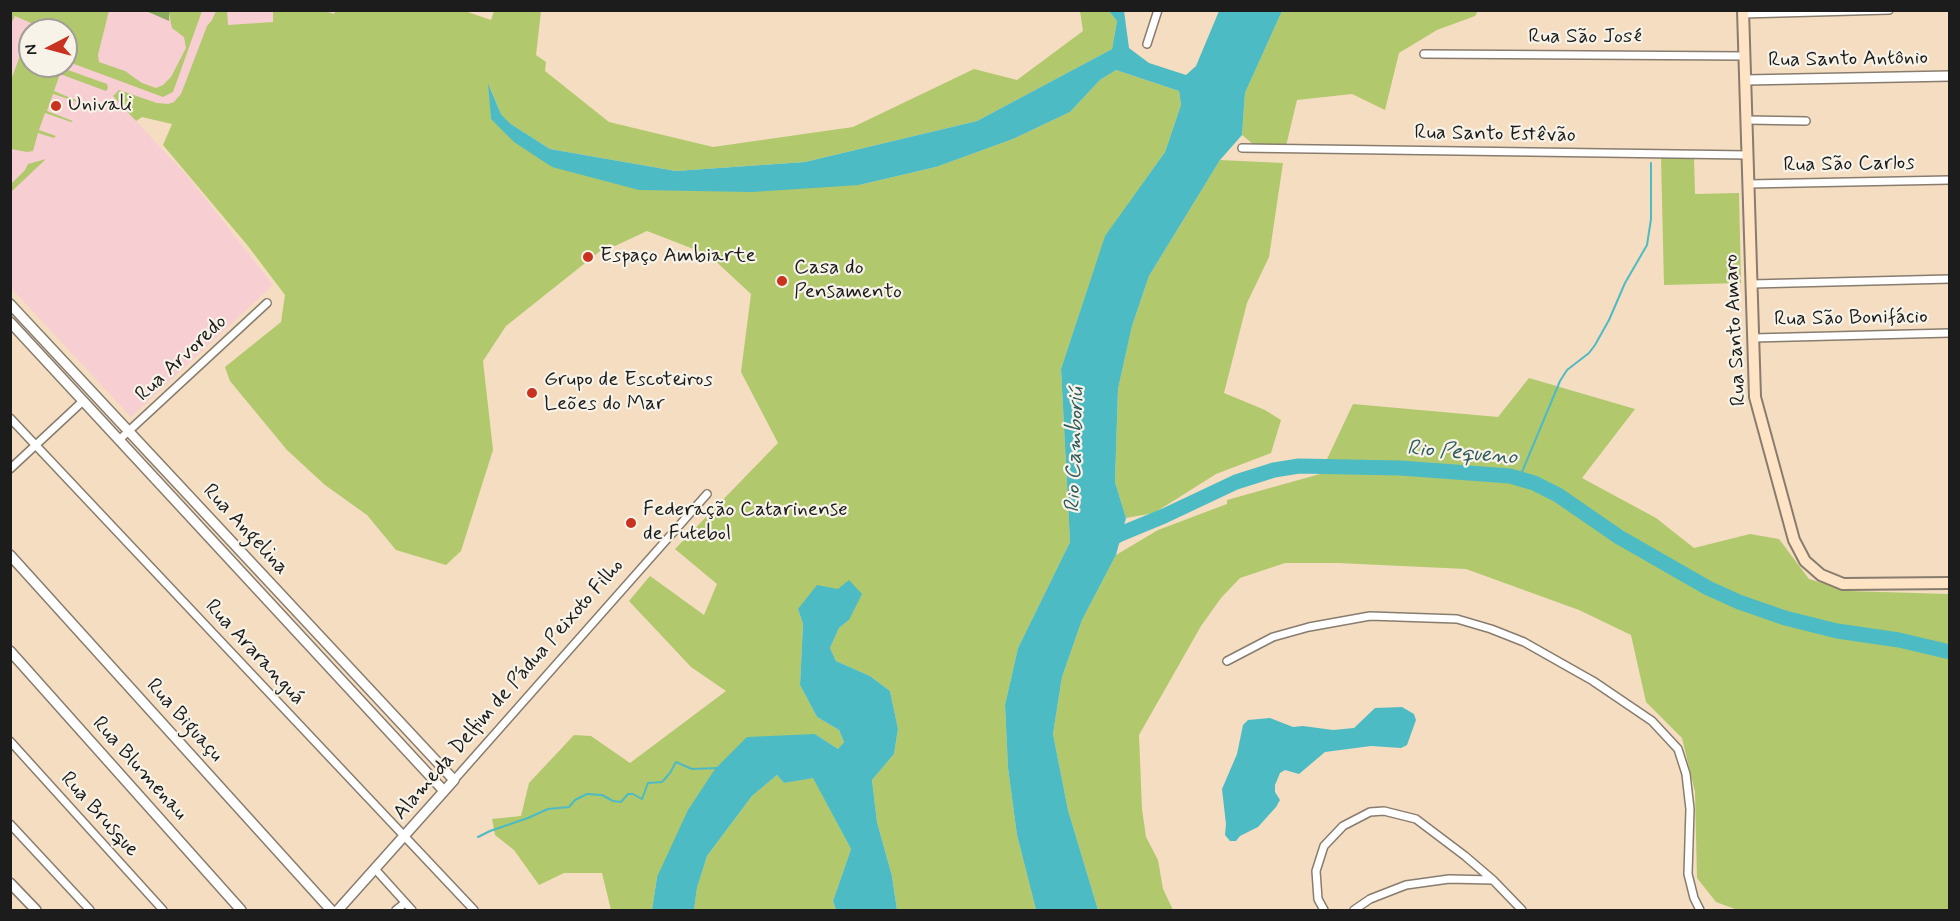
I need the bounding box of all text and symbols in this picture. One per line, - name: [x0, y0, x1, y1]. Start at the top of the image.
- north arrow: [18, 18, 78, 78]
- street label: Rua São José: [1528, 25, 1642, 51]
- text: N: [21, 43, 43, 56]
- street label: Rua Santo Antônio: [1768, 46, 1928, 74]
- place label: Univali: [68, 93, 132, 119]
- marker: Univali: [49, 99, 63, 113]
- street label: Rua Santo Estêvão: [1414, 121, 1576, 149]
- street label: Rua São Carlos: [1783, 151, 1915, 179]
- place label: Espaço Ambiarte: [600, 244, 756, 270]
- marker: Espaço Ambiarte: [581, 250, 595, 264]
- street label: Rua Santo Amaro: [1719, 253, 1753, 407]
- place label: Casa do Pensamento: [794, 256, 902, 306]
- marker: Casa do Pensamento: [775, 274, 789, 288]
- street label: Rua São Bonifácio: [1774, 305, 1928, 333]
- street label: Rua Arvoredo: [131, 310, 233, 408]
- place label: Grupo de Escoteiros Leões do Mar: [544, 368, 713, 418]
- marker: Grupo de Escoteiros Leões do Mar: [525, 386, 539, 400]
- water label: Rio Camboriú: [1061, 387, 1091, 513]
- water label: Rio Pequeno: [1406, 436, 1518, 472]
- street label: Rua Angelina: [197, 479, 293, 581]
- place label: Federação Catarinense de Futebol: [643, 498, 848, 548]
- marker: Federação Catarinense de Futebol: [624, 516, 638, 530]
- street label: Alameda Delfim de Pádua Peixoto Filho: [389, 554, 629, 826]
- street label: Rua Araranguá: [199, 595, 309, 711]
- street label: Rua Biguaçu: [140, 674, 228, 768]
- street label: Rua Blumenau: [86, 712, 192, 826]
- street label: Rua Brusque: [54, 767, 144, 863]

